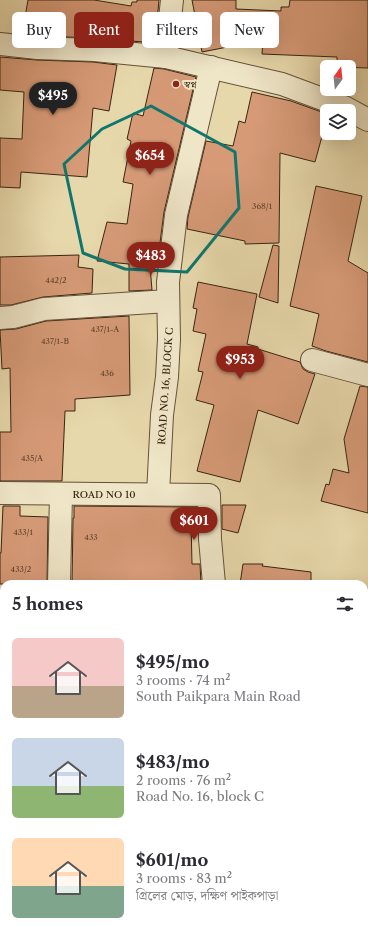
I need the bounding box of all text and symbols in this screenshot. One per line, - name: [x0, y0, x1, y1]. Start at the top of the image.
- chip: Buy: [12, 12, 66, 48]
- chip: Rent: [74, 12, 134, 48]
- chip: Filters: [142, 12, 212, 48]
- chip: New: [220, 12, 279, 48]
- north arrow: [320, 60, 356, 96]
- map controls: [320, 60, 356, 140]
- place label: স্বপ্ন: [183, 78, 197, 91]
- marker: স্বপ্ন: [171, 79, 181, 89]
- pin: $495: [29, 82, 77, 116]
- text: $495: [38, 87, 68, 103]
- button: layers: [320, 104, 356, 140]
- pin: $654: [126, 142, 174, 176]
- text: $654: [135, 147, 165, 163]
- house number: 368/1: [252, 201, 273, 211]
- pin: $483: [127, 242, 175, 276]
- text: $483: [136, 247, 166, 263]
- house number: 442/2: [45, 275, 67, 285]
- house number: 437/1-A: [91, 324, 120, 334]
- street label: ROAD NO. 16, BLOCK C: [155, 327, 176, 445]
- house number: 437/1-B: [41, 336, 69, 346]
- pin: $953: [216, 346, 264, 380]
- text: $953: [225, 351, 255, 367]
- house number: 436: [100, 368, 114, 378]
- house number: 435/A: [21, 453, 44, 463]
- street label: ROAD NO 10: [72, 488, 136, 501]
- pin: $601: [170, 507, 218, 541]
- text: $601: [179, 512, 209, 528]
- house number: 433/1: [13, 527, 33, 537]
- house number: 433: [84, 532, 98, 542]
- house number: 433/2: [11, 564, 32, 574]
- icon: filters: [334, 593, 356, 615]
- text: 5 homes: [12, 594, 83, 614]
- text: $495/mo: [136, 652, 209, 672]
- icon: home: [44, 654, 92, 702]
- text: 3 rooms · 74 m²: [136, 672, 231, 688]
- text: South Paikpara Main Road: [136, 688, 301, 704]
- text: $483/mo: [136, 752, 210, 772]
- icon: home: [44, 754, 92, 802]
- text: 2 rooms · 76 m²: [136, 772, 231, 788]
- text: Road No. 16, block C: [136, 788, 264, 804]
- text: $601/mo: [136, 850, 208, 870]
- icon: home: [44, 854, 92, 902]
- text: 3 rooms · 83 m²: [136, 870, 232, 886]
- text: গ্রিলের মোড়, দক্ষিণ পাইকপাড়া: [136, 887, 278, 903]

